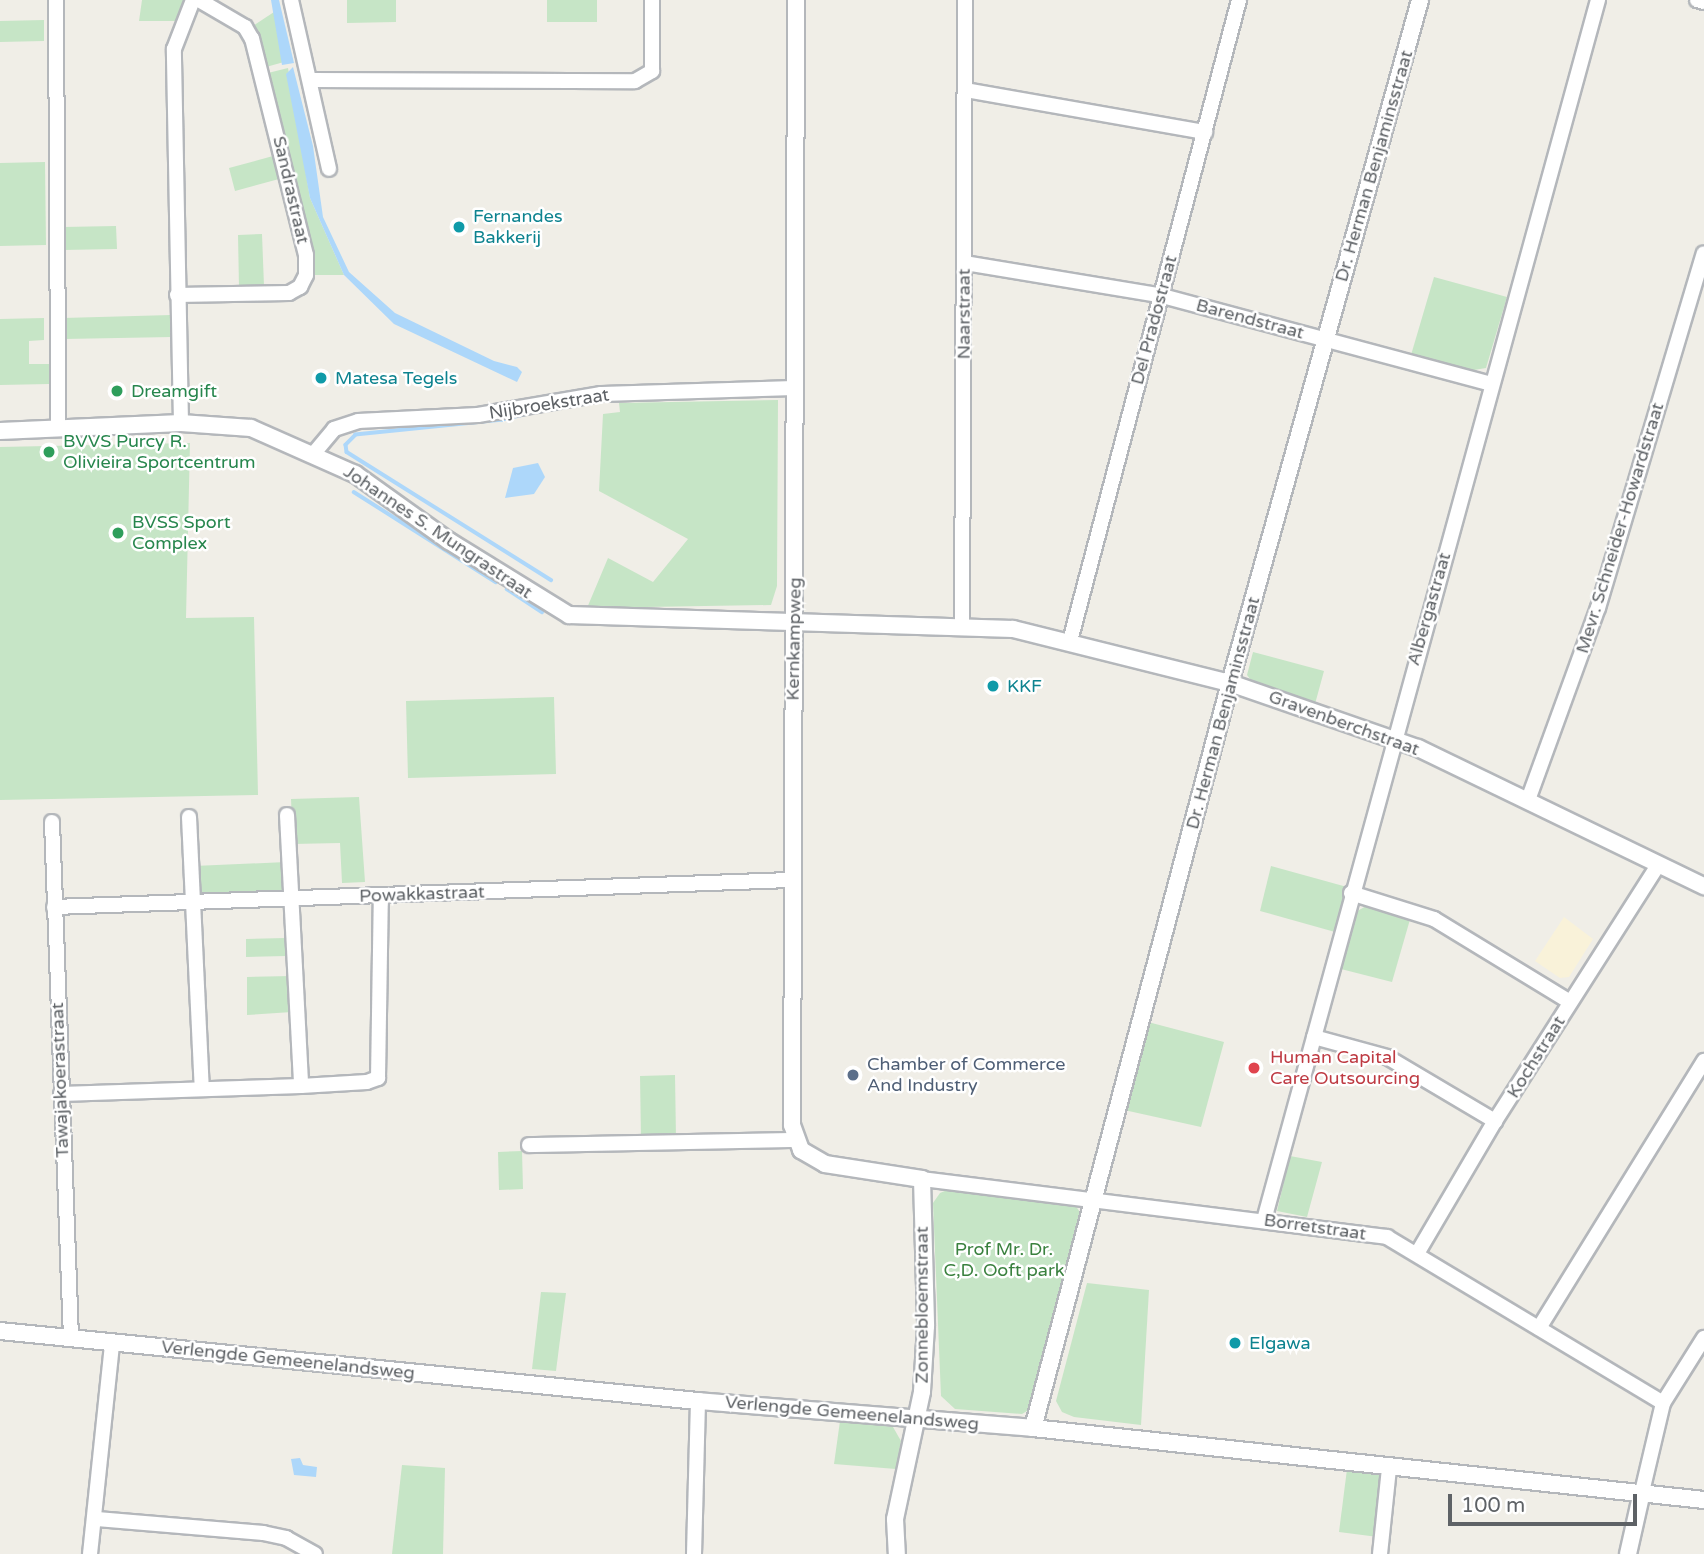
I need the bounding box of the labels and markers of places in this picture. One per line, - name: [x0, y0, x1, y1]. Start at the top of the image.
- place label: Fernandes Bakkerij: [473, 206, 563, 248]
- marker: Fernandes Bakkerij: [451, 219, 467, 235]
- place label: Matesa Tegels: [335, 367, 457, 389]
- marker: Matesa Tegels: [313, 370, 329, 386]
- place label: Dreamgift: [131, 380, 217, 402]
- marker: Dreamgift: [109, 383, 125, 399]
- place label: BVVS Purcy R. Olivieira Sportcentrum: [63, 431, 255, 474]
- marker: BVVS Purcy R. Olivieira Sportcentrum: [41, 444, 57, 460]
- place label: BVSS Sport Complex: [132, 512, 231, 554]
- marker: BVSS Sport Complex: [110, 525, 126, 541]
- place label: KKF: [1007, 675, 1042, 697]
- marker: KKF: [985, 678, 1001, 694]
- place label: Human Capital Care Outsourcing: [1270, 1047, 1420, 1090]
- place label: Chamber of Commerce And Industry: [867, 1054, 1065, 1096]
- marker: Human Capital Care Outsourcing: [1244, 1058, 1264, 1078]
- marker: Chamber of Commerce And Industry: [845, 1067, 861, 1083]
- place label: Elgawa: [1249, 1332, 1311, 1354]
- marker: Elgawa: [1227, 1335, 1243, 1351]

